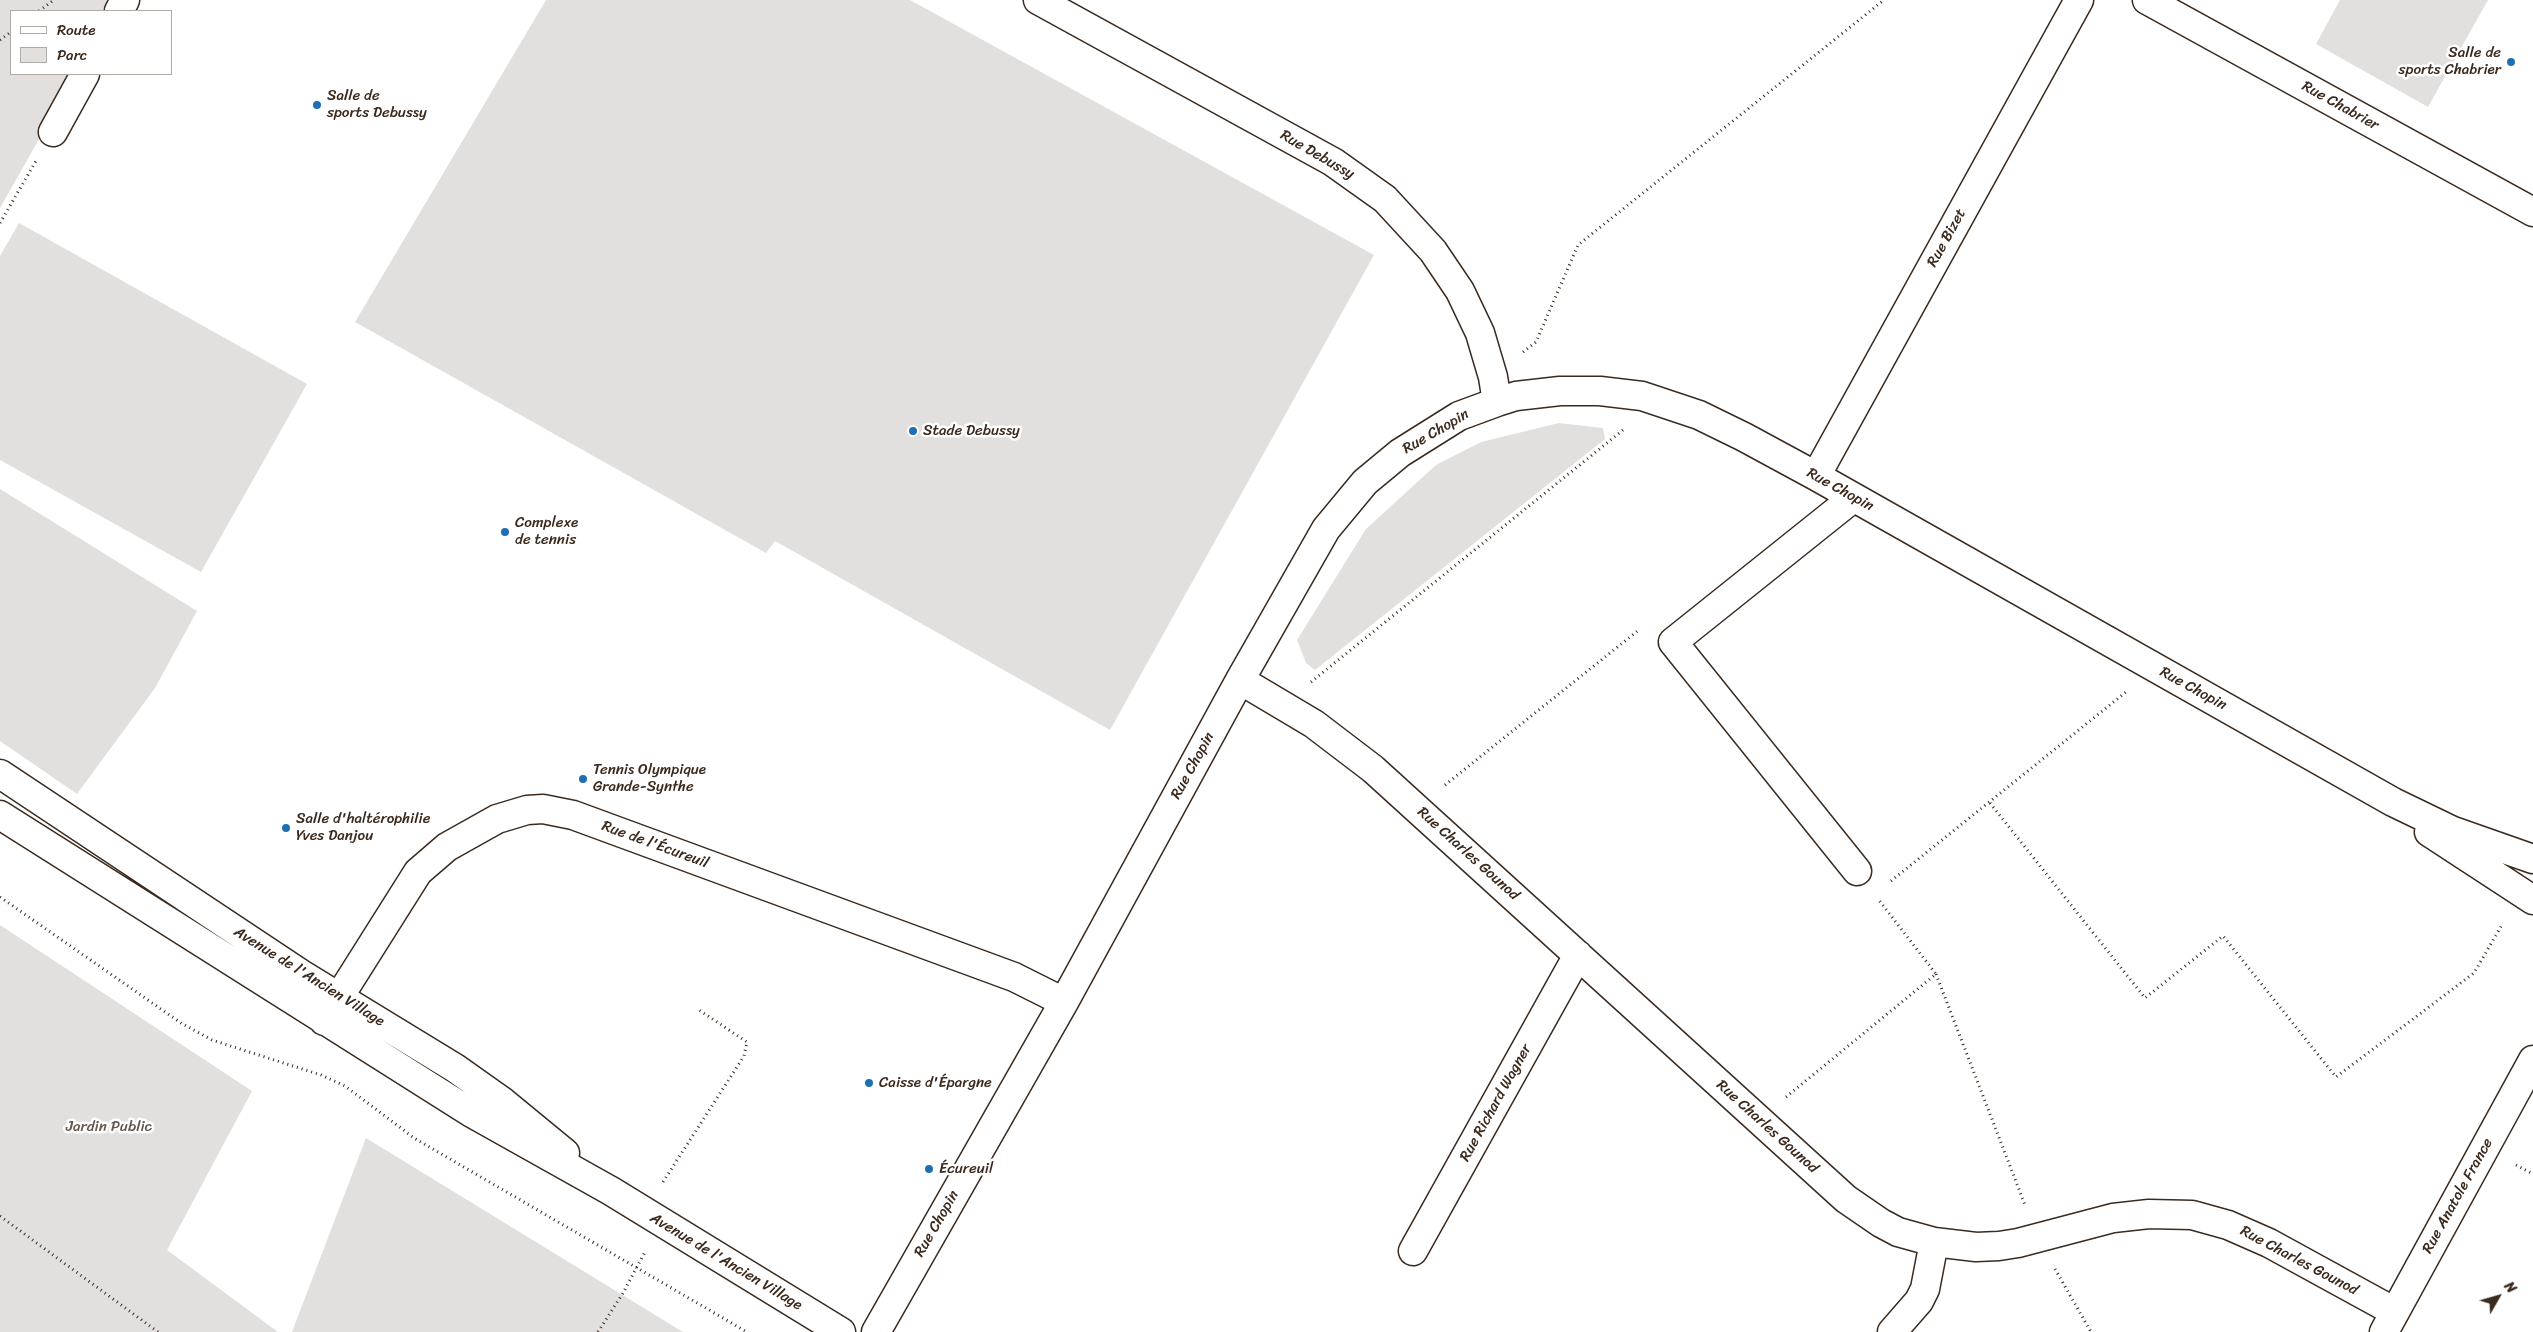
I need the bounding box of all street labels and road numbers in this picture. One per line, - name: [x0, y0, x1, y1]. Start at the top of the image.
- street label: Rue Chabrier: [2298, 77, 2382, 135]
- street label: Rue Debussy: [1277, 127, 1357, 183]
- street label: Rue Bizet: [1924, 206, 1970, 270]
- street label: Rue Chopin: [1400, 406, 1472, 458]
- street label: Rue Chopin: [1803, 464, 1877, 516]
- street label: Rue Chopin: [2156, 663, 2230, 715]
- street label: Rue Chopin: [1167, 729, 1219, 803]
- street label: Rue Charles Gounod: [1413, 804, 1523, 904]
- street label: Rue de l'Écureuil: [599, 817, 711, 873]
- street label: Avenue de l'Ancien Village: [230, 923, 388, 1031]
- street label: Rue Richard Wagner: [1456, 1041, 1536, 1165]
- street label: Rue Charles Gounod: [1712, 1077, 1822, 1177]
- street label: Rue Anatole France: [2419, 1135, 2497, 1257]
- street label: Rue Chopin: [911, 1188, 963, 1260]
- street label: Avenue de l'Ancien Village: [647, 1209, 805, 1315]
- street label: Rue Charles Gounod: [2237, 1222, 2361, 1300]

